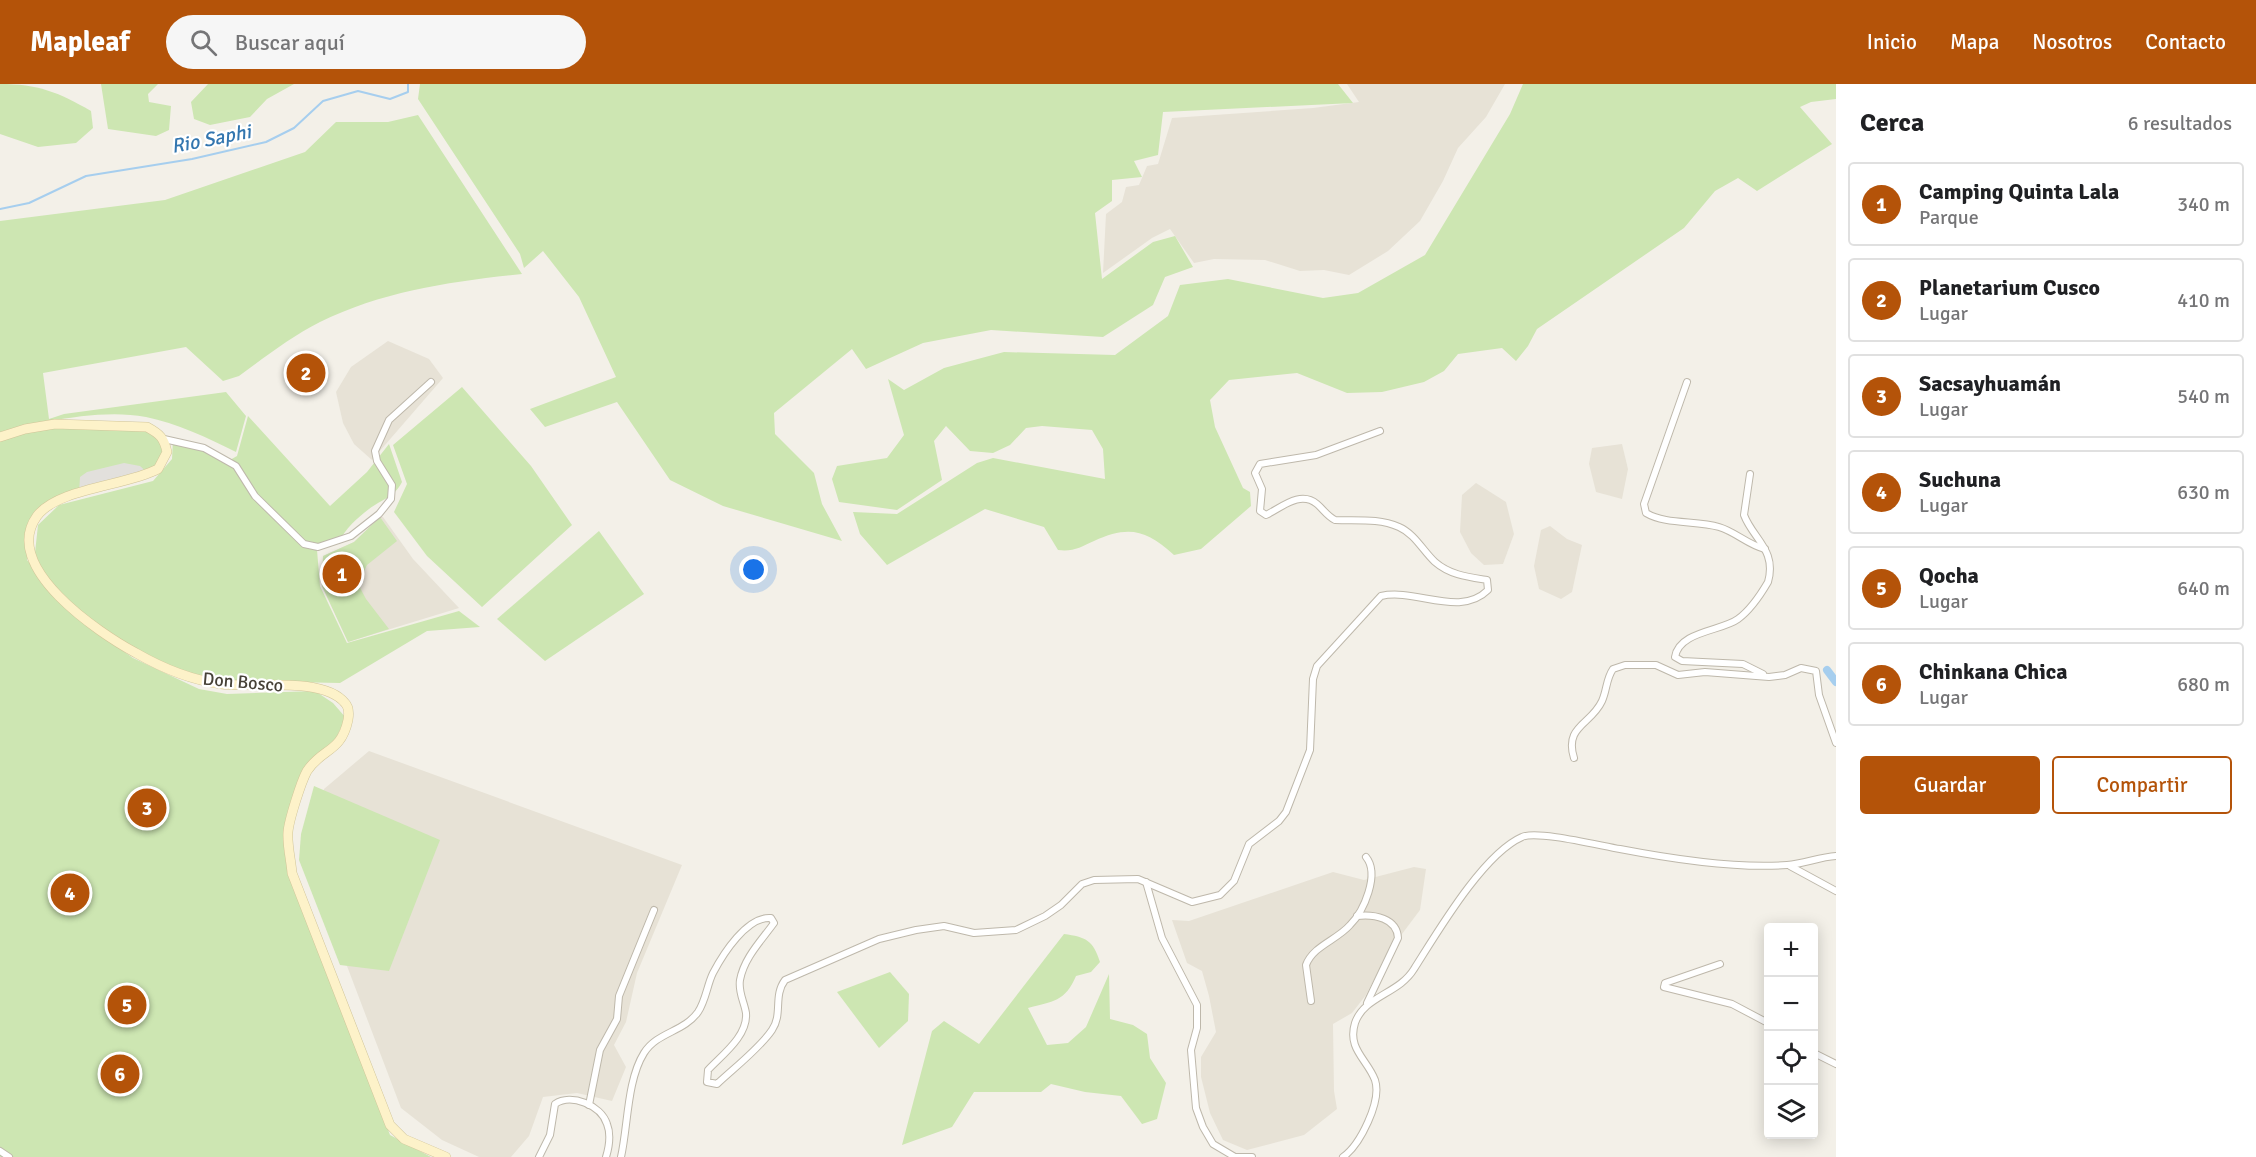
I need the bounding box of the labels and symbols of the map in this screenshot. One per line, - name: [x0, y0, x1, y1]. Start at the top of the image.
- water label: Rio Saphi: [169, 119, 254, 159]
- pin: 2: [286, 350, 326, 396]
- pin: 1: [322, 552, 362, 596]
- your location: [739, 555, 768, 584]
- street label: Don Bosco: [202, 668, 284, 696]
- pin: 3: [128, 786, 166, 830]
- pin: 4: [50, 870, 90, 916]
- pin: 5: [108, 982, 146, 1028]
- pin: 6: [100, 1052, 140, 1096]

